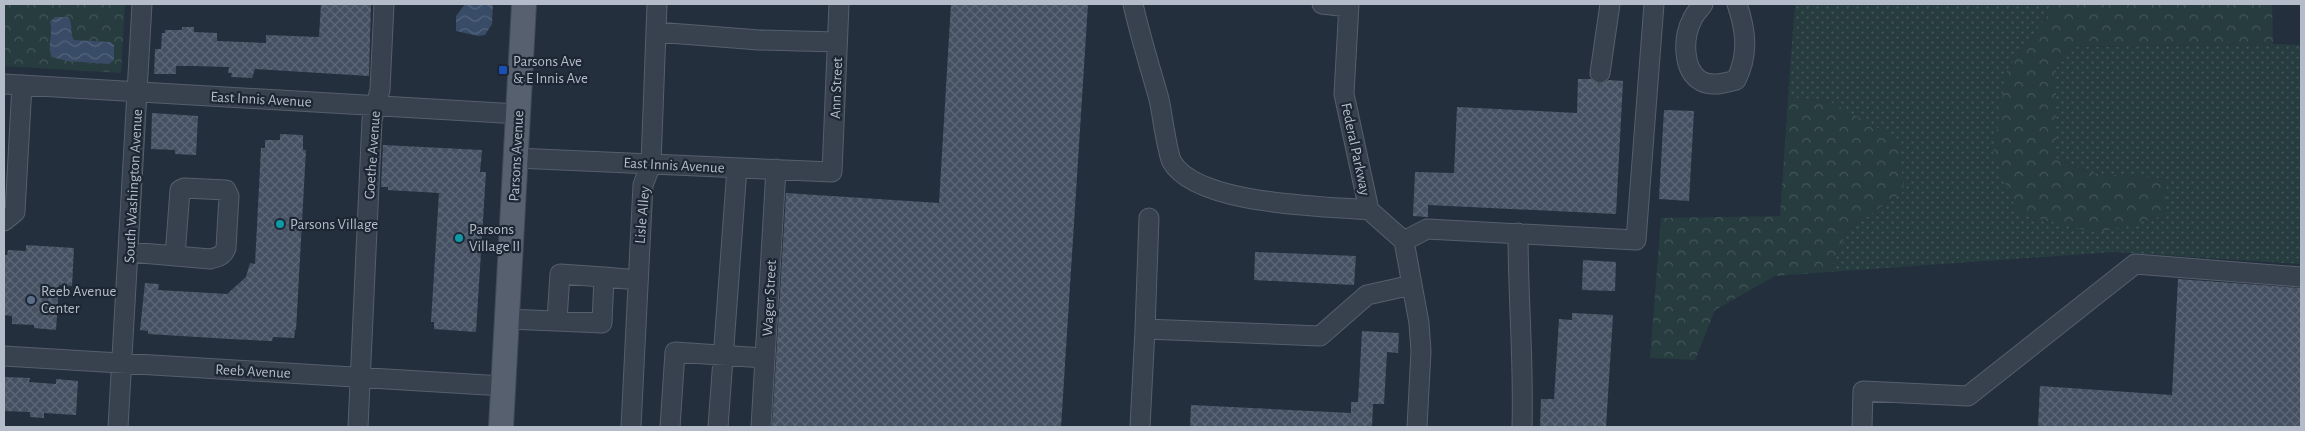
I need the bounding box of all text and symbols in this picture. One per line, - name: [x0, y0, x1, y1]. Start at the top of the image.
- place label: Parsons Ave & E Innis Ave: [513, 54, 588, 86]
- street label: Ann Street: [828, 57, 845, 119]
- marker: Parsons Ave & E Innis Ave: [497, 64, 509, 76]
- street label: East Innis Avenue: [210, 89, 312, 110]
- street label: Federal Parkway: [1338, 101, 1373, 197]
- street label: South Washington Avenue: [122, 109, 145, 263]
- street label: Goethe Avenue: [362, 110, 383, 200]
- street label: Parsons Avenue: [507, 110, 526, 202]
- street label: East Innis Avenue: [623, 155, 725, 176]
- street label: Lisle Alley: [633, 185, 653, 245]
- place label: Parsons Village: [290, 217, 378, 232]
- marker: Parsons Village: [274, 218, 286, 230]
- place label: Parsons Village II: [469, 222, 520, 254]
- marker: Parsons Village II: [453, 232, 465, 244]
- street label: Wager Street: [760, 259, 779, 337]
- place label: Reeb Avenue Center: [41, 284, 117, 316]
- marker: Reeb Avenue Center: [25, 294, 37, 306]
- street label: Reeb Avenue: [215, 362, 291, 381]

